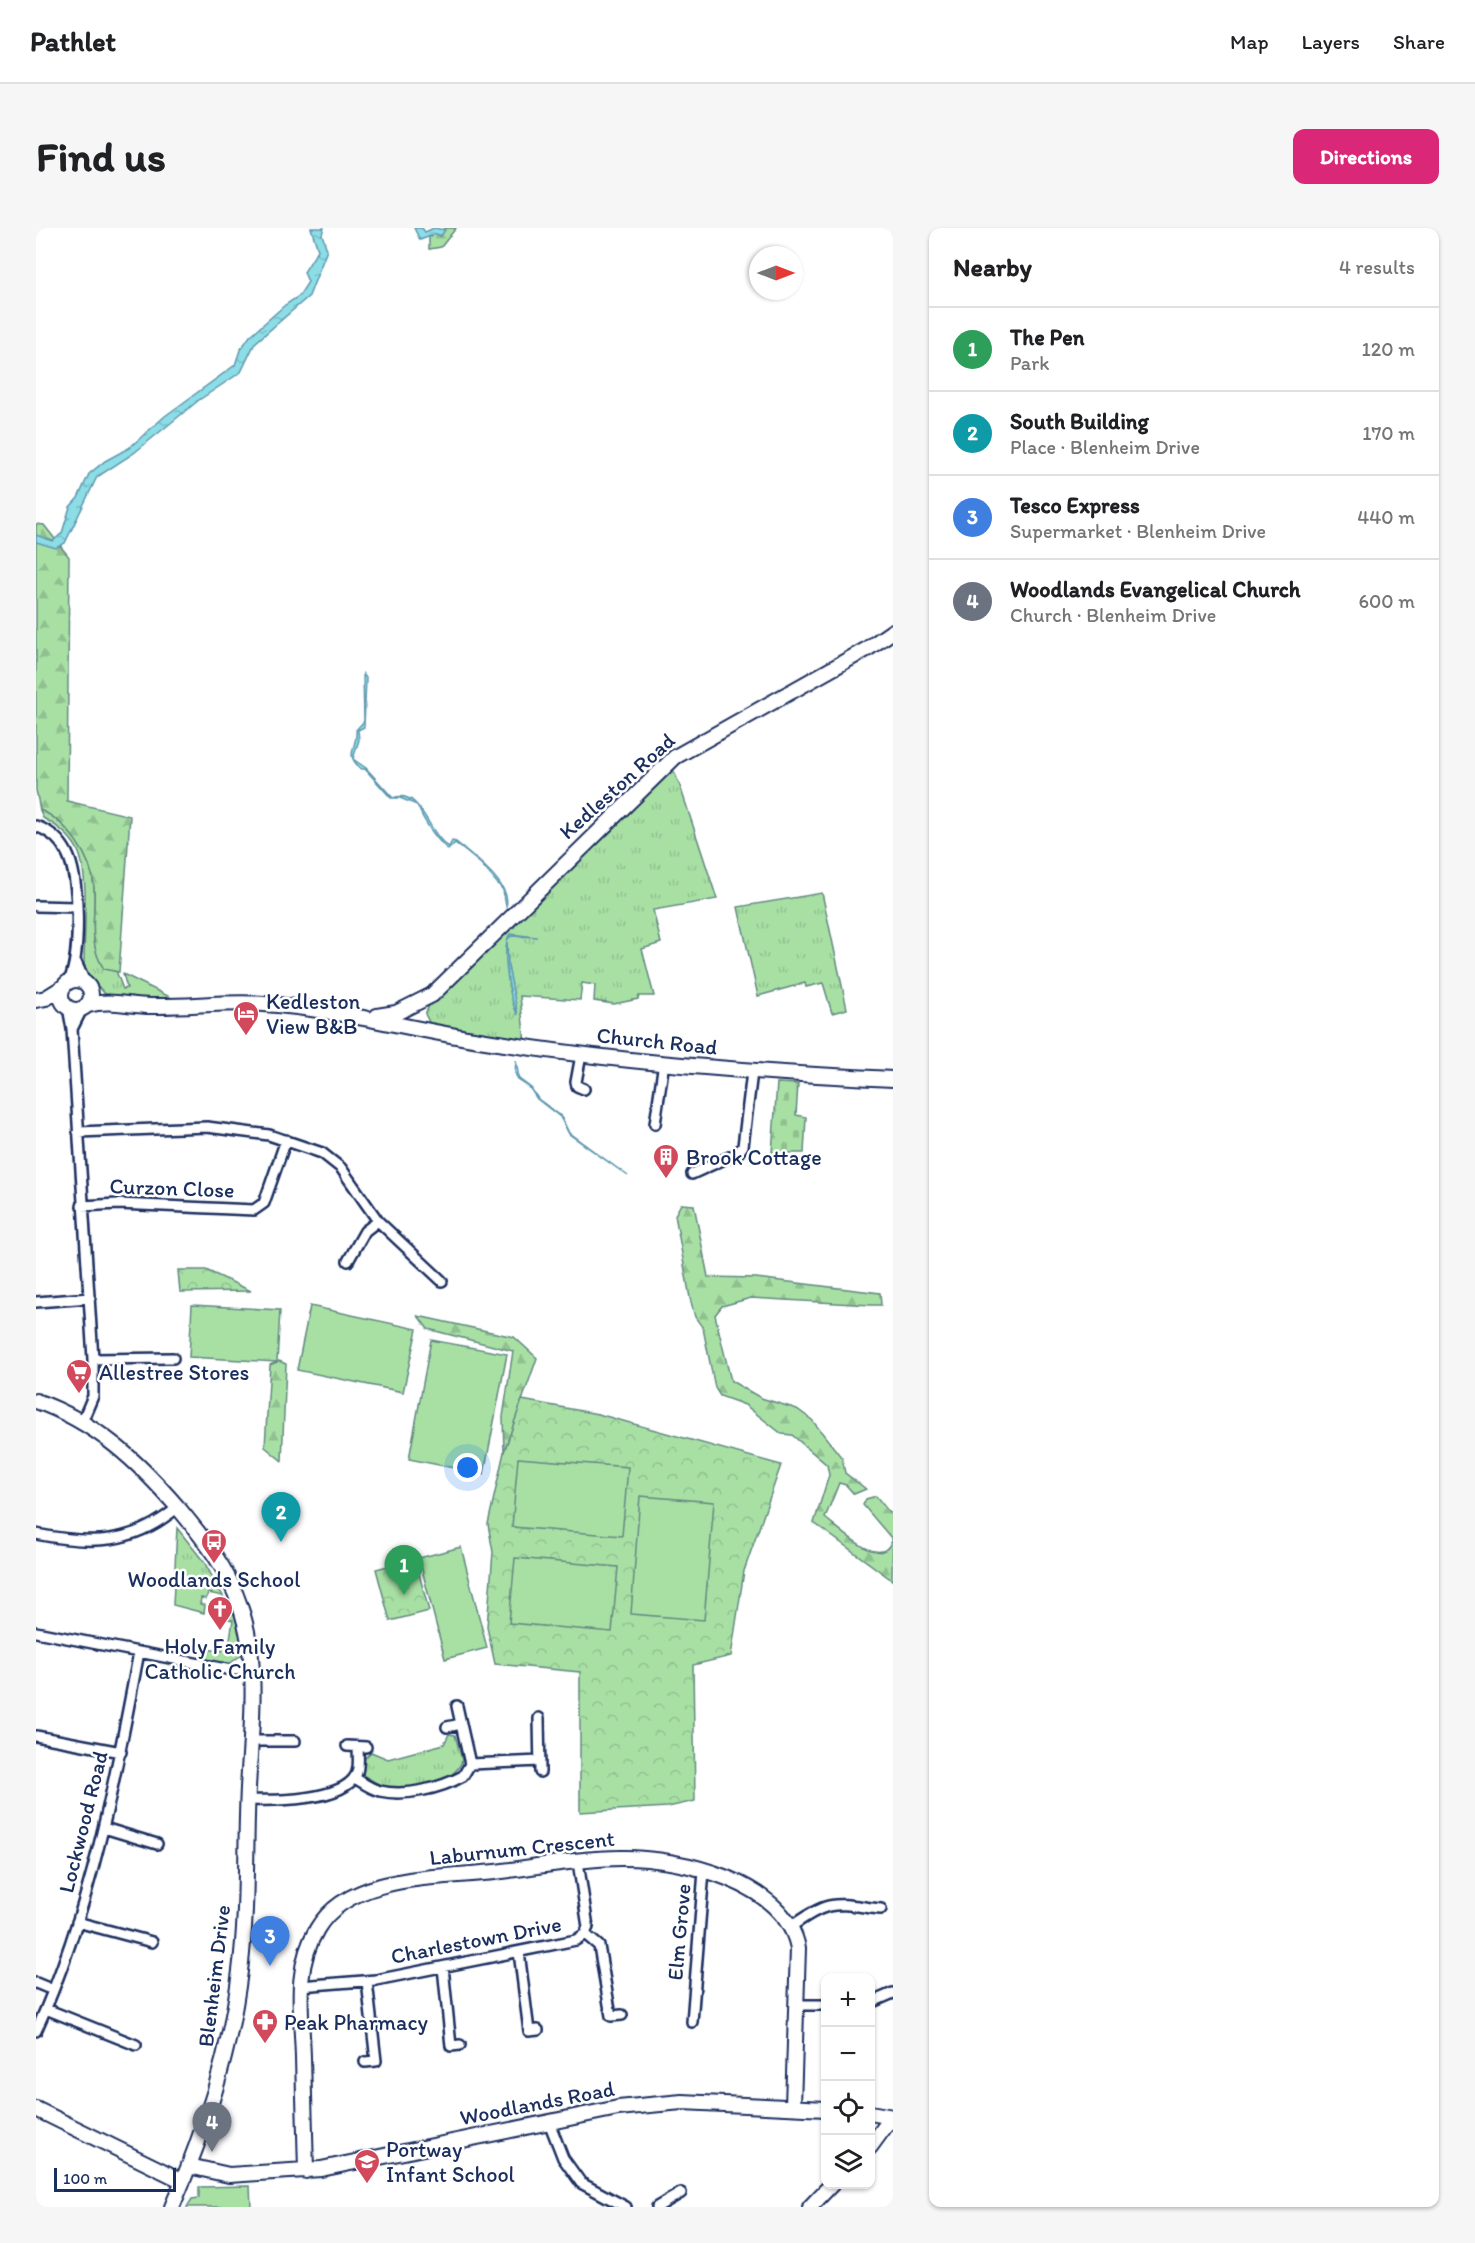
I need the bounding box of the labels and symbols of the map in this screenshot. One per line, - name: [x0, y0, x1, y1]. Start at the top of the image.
- north arrow: [749, 246, 803, 300]
- street label: Kedleston Road: [554, 727, 680, 845]
- place label: Kedleston View B&B: [266, 988, 361, 1040]
- hotel icon: Kedleston View B&B: [231, 999, 261, 1037]
- street label: Church Road: [595, 1021, 719, 1061]
- building icon: Brook Cottage: [651, 1142, 681, 1180]
- place label: Brook Cottage: [686, 1144, 822, 1171]
- street label: Curzon Close: [109, 1172, 235, 1204]
- supermarket icon: Allestree Stores: [64, 1357, 94, 1395]
- place label: Allestree Stores: [99, 1359, 249, 1386]
- your location: [453, 1453, 482, 1482]
- pin: 2: [262, 1492, 300, 1542]
- bus stop icon: Woodlands School: [199, 1527, 229, 1565]
- pin: 1: [384, 1546, 424, 1595]
- place label: Woodlands School: [128, 1566, 300, 1593]
- church icon: Holy Family Catholic Church: [205, 1594, 235, 1632]
- place label: Holy Family Catholic Church: [144, 1633, 296, 1685]
- street label: Lockwood Road: [52, 1748, 114, 1896]
- street label: Laburnum Crescent: [428, 1825, 616, 1871]
- street label: Elm Grove: [661, 1883, 697, 1981]
- street label: Blenheim Drive: [192, 1903, 236, 2049]
- street label: Charlestown Drive: [388, 1910, 564, 1970]
- pin: 3: [250, 1916, 290, 1966]
- pharmacy icon: Peak Pharmacy: [250, 2007, 280, 2045]
- place label: Peak Pharmacy: [284, 2009, 428, 2036]
- street label: Woodlands Road: [457, 2075, 617, 2131]
- pin: 4: [192, 2102, 231, 2152]
- place label: Portway Infant School: [386, 2136, 515, 2188]
- school or university icon: Portway Infant School: [352, 2147, 382, 2185]
- scale bar: [54, 2165, 176, 2192]

